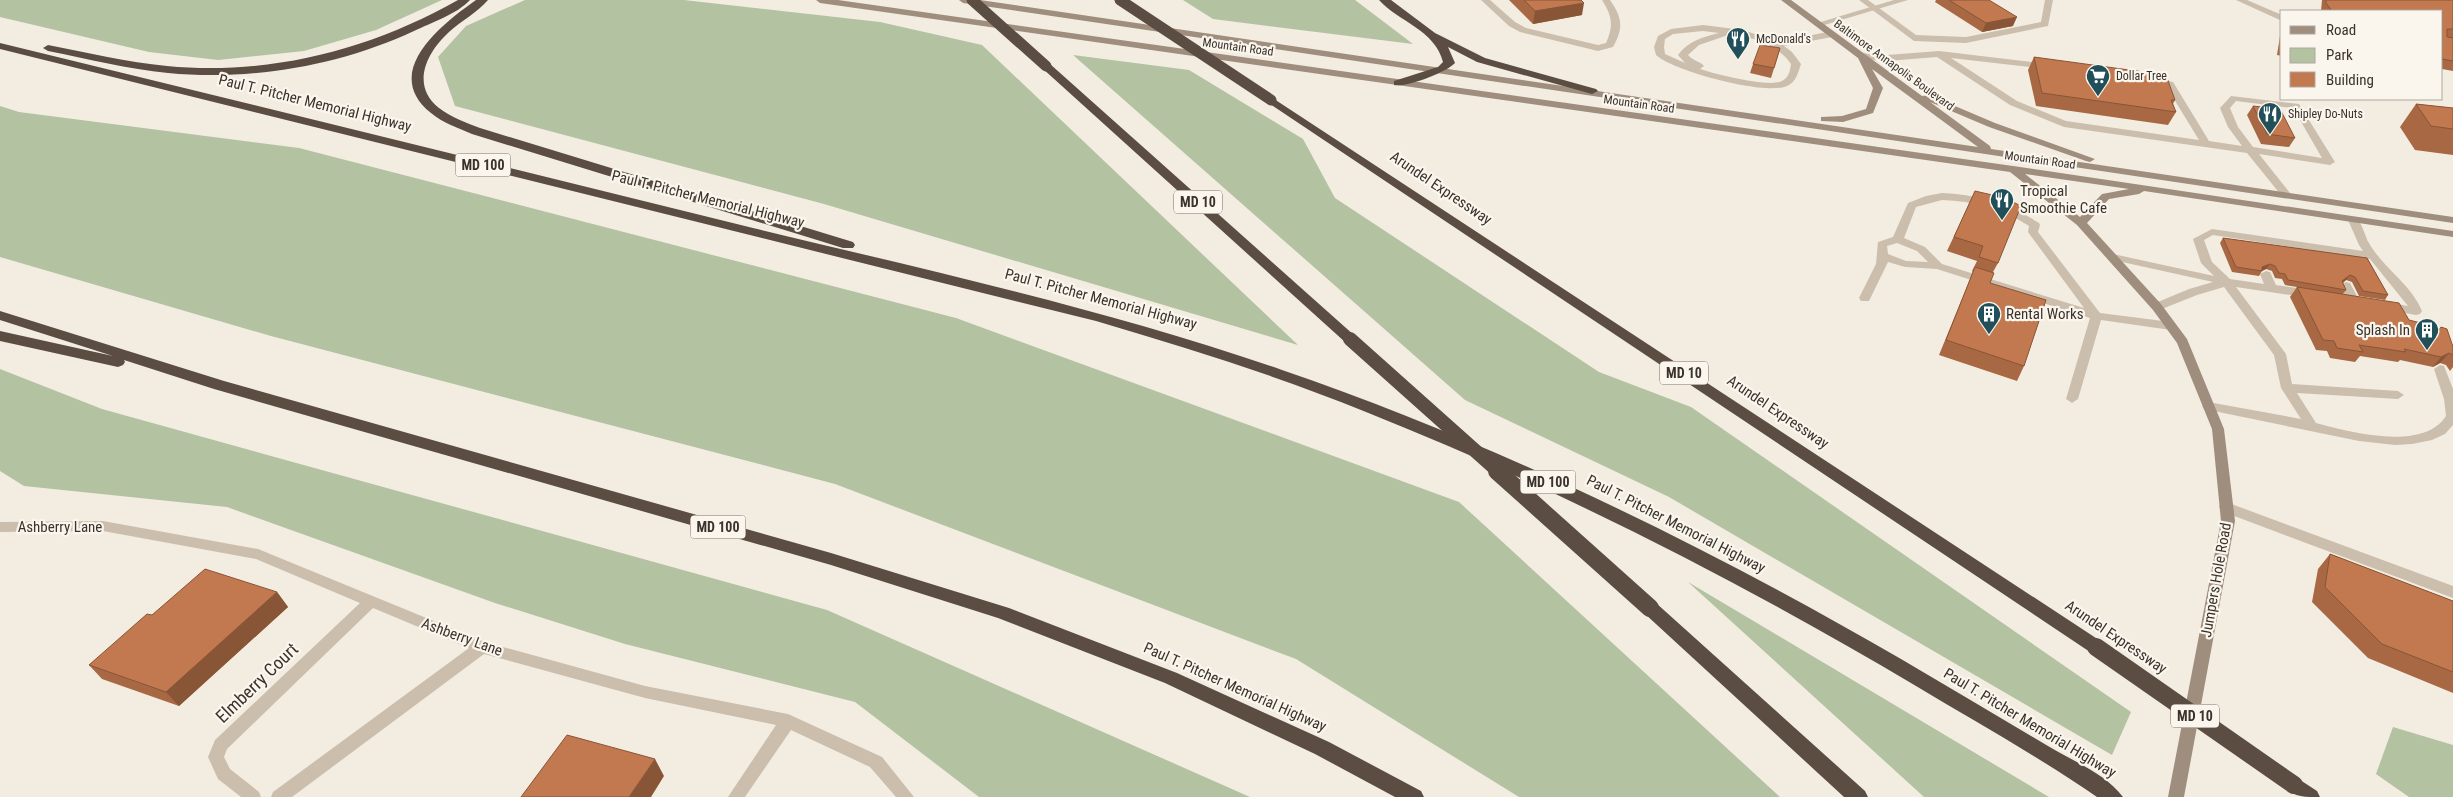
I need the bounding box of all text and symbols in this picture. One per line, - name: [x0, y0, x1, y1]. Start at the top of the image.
- legend: [2280, 10, 2443, 100]
- street label: Baltimore Annapolis Boulevard: [1831, 17, 1957, 113]
- text: Road: [2326, 21, 2356, 39]
- restaurant icon: McDonald's: [1725, 26, 1751, 60]
- place label: McDonald's: [1756, 32, 1811, 46]
- street label: Mountain Road: [1202, 35, 1274, 59]
- text: Park: [2326, 46, 2353, 64]
- supermarket icon: Dollar Tree: [2085, 63, 2111, 97]
- place label: Dollar Tree: [2116, 69, 2167, 83]
- street label: Paul T. Pitcher Memorial Highway: [217, 70, 413, 136]
- text: Building: [2326, 71, 2374, 89]
- street label: Mountain Road: [1603, 92, 1675, 116]
- restaurant icon: Shipley Do-Nuts: [2257, 101, 2283, 135]
- place label: Shipley Do-Nuts: [2288, 107, 2363, 121]
- street label: Arundel Expressway: [1387, 147, 1495, 229]
- street label: Mountain Road: [2004, 148, 2076, 172]
- road number: MD 100: [456, 154, 510, 176]
- street label: Paul T. Pitcher Memorial Highway: [610, 166, 806, 232]
- place label: Tropical Smoothie Cafe: [2020, 182, 2107, 217]
- restaurant icon: Tropical Smoothie Cafe: [1989, 187, 2015, 221]
- road number: MD 10: [1174, 190, 1222, 213]
- street label: Paul T. Pitcher Memorial Highway: [1003, 265, 1199, 333]
- building icon: Rental Works: [1976, 301, 2002, 335]
- place label: Rental Works: [2006, 305, 2084, 323]
- building icon: Splash In: [2414, 317, 2440, 351]
- place label: Splash In: [2356, 321, 2410, 339]
- road number: MD 10: [1660, 362, 1708, 384]
- street label: Arundel Expressway: [1724, 371, 1832, 453]
- road number: MD 100: [1520, 471, 1576, 494]
- street label: Paul T. Pitcher Memorial Highway: [1584, 471, 1768, 577]
- road number: MD 100: [690, 516, 746, 538]
- street label: Ashberry Lane: [18, 518, 102, 536]
- street label: Jumpers Hole Road: [2197, 521, 2235, 639]
- street label: Arundel Expressway: [2062, 596, 2170, 678]
- street label: Ashberry Lane: [419, 614, 505, 660]
- street label: Elmberry Court: [211, 638, 302, 727]
- street label: Paul T. Pitcher Memorial Highway: [1141, 639, 1329, 735]
- street label: Paul T. Pitcher Memorial Highway: [1940, 664, 2120, 782]
- road number: MD 10: [2171, 704, 2219, 728]

